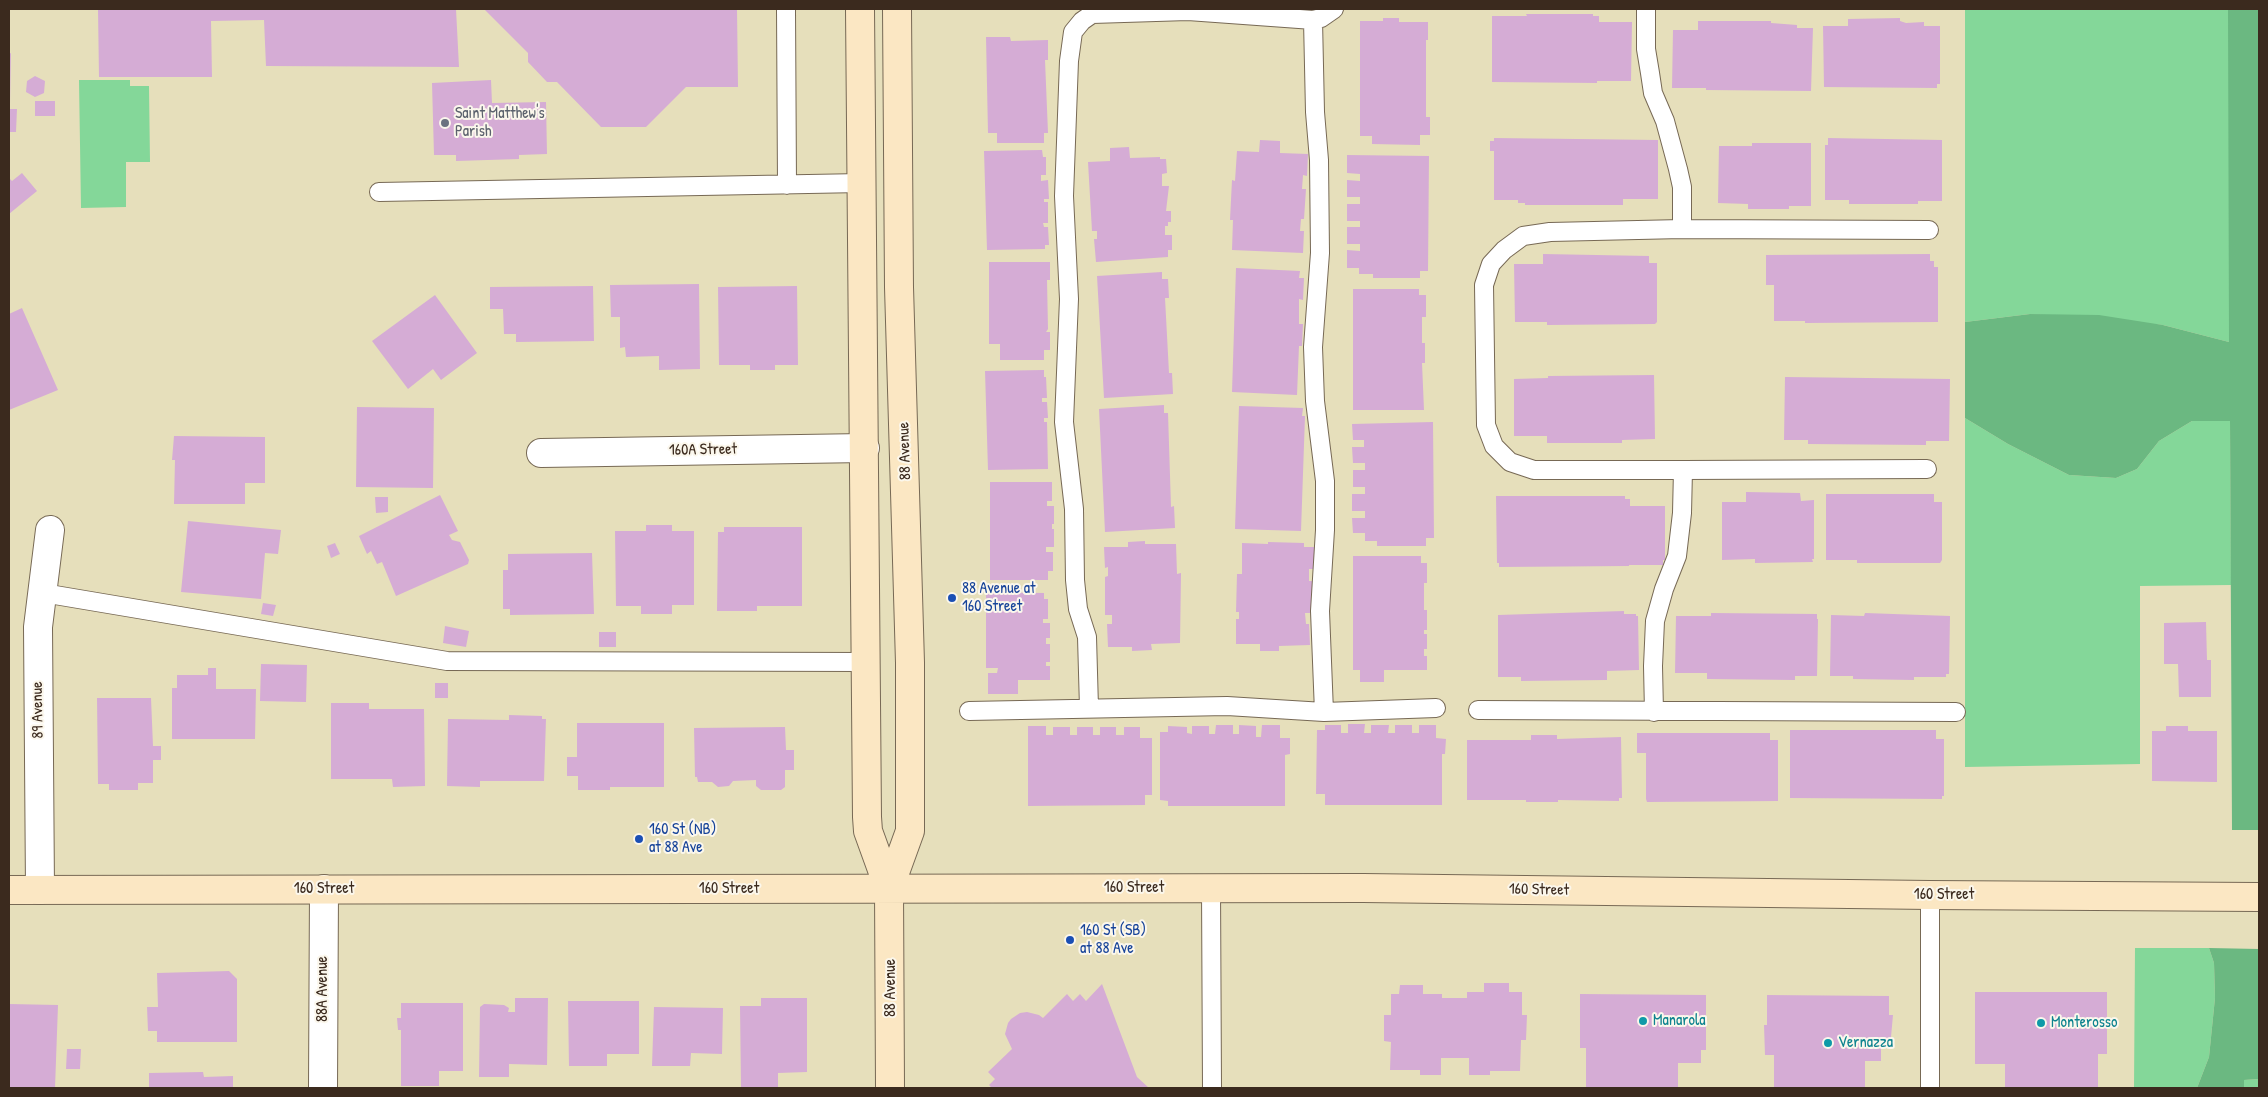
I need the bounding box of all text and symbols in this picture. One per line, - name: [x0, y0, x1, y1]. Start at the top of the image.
- place label: Saint Matthew's Parish: [455, 104, 545, 142]
- marker: Saint Matthew's Parish: [439, 117, 451, 129]
- street label: 88 Avenue: [894, 422, 916, 480]
- street label: 160A Street: [669, 440, 737, 460]
- place label: 88 Avenue at 160 Street: [962, 579, 1036, 617]
- marker: 88 Avenue at 160 Street: [946, 592, 958, 604]
- street label: 89 Avenue: [28, 681, 48, 739]
- place label: 160 St (NB) at 88 Ave: [649, 820, 716, 858]
- marker: 160 St (NB) at 88 Ave: [633, 833, 645, 845]
- street label: 160 Street: [1104, 878, 1164, 898]
- street label: 160 Street: [294, 879, 354, 899]
- street label: 160 Street: [699, 879, 759, 899]
- street label: 160 Street: [1509, 880, 1569, 900]
- street label: 160 Street: [1914, 885, 1974, 905]
- place label: 160 St (SB) at 88 Ave: [1080, 921, 1146, 959]
- marker: 160 St (SB) at 88 Ave: [1064, 934, 1076, 946]
- street label: 88A Avenue: [313, 956, 333, 1022]
- street label: 88 Avenue: [881, 959, 901, 1017]
- place label: Manarola: [1653, 1011, 1705, 1031]
- place label: Monterosso: [2051, 1013, 2117, 1033]
- marker: Manarola: [1637, 1015, 1649, 1027]
- marker: Monterosso: [2035, 1017, 2047, 1029]
- place label: Vernazza: [1838, 1033, 1893, 1053]
- marker: Vernazza: [1822, 1037, 1834, 1049]

